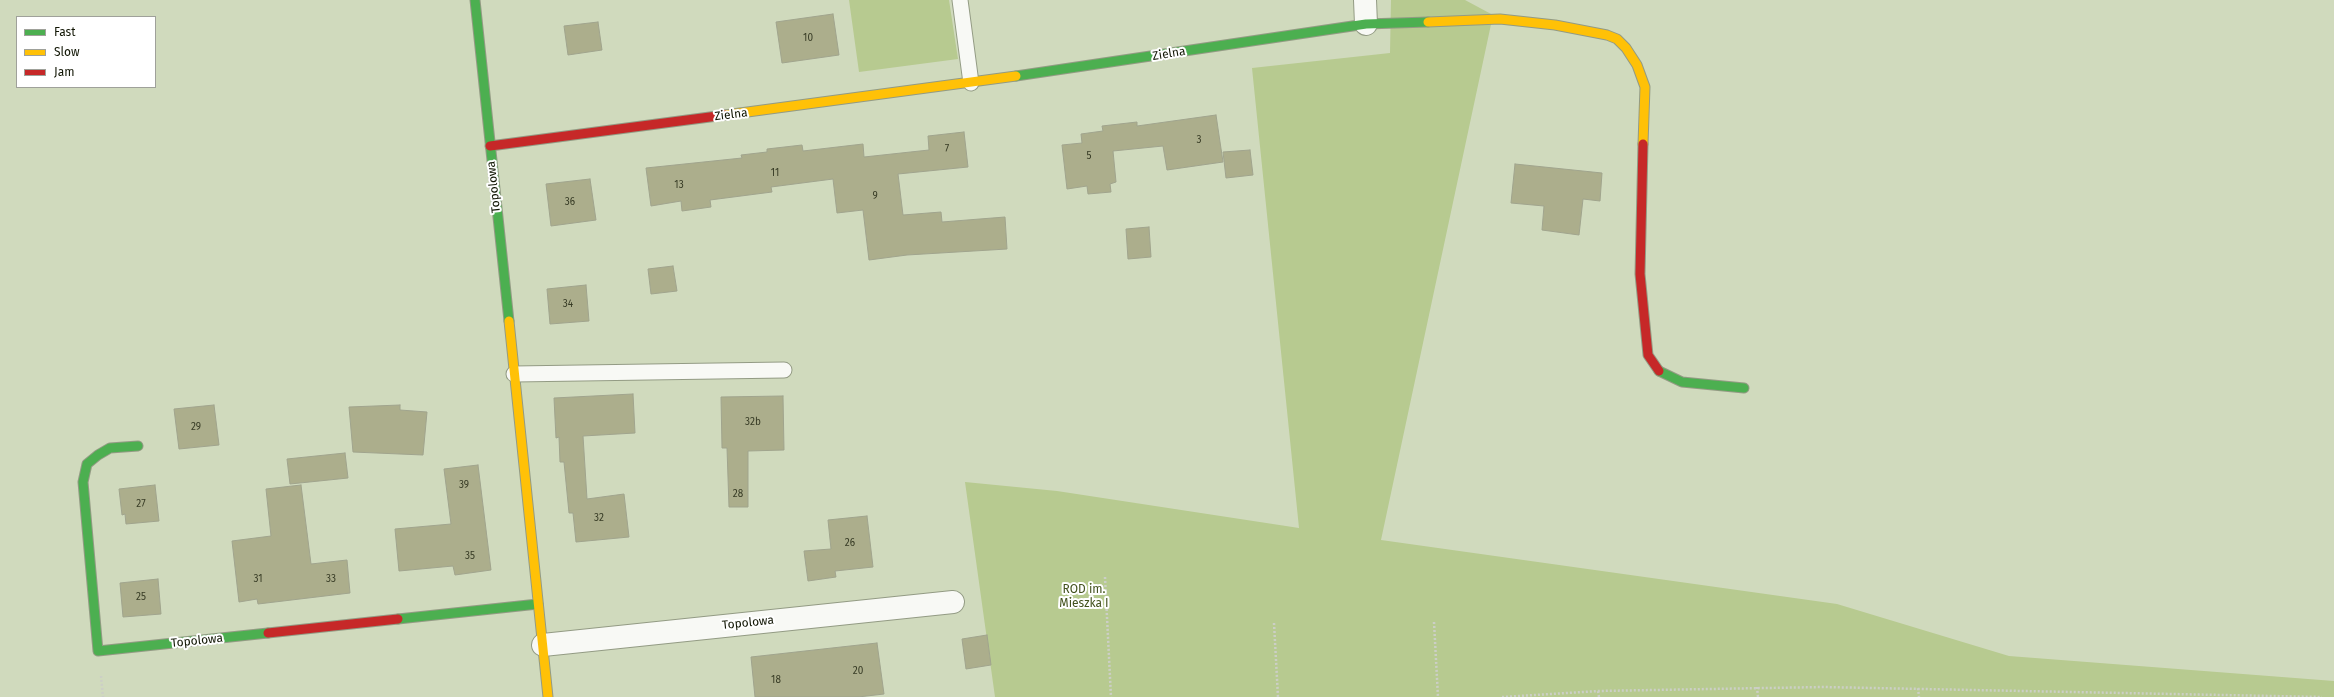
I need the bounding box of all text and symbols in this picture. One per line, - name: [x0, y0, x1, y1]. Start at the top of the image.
- legend: [16, 16, 156, 88]
- text: Fast: [54, 25, 76, 39]
- house number: 10: [803, 32, 813, 44]
- street label: Zielna: [1151, 44, 1187, 64]
- text: Slow: [54, 45, 80, 59]
- text: Jam: [54, 65, 74, 79]
- street label: Zielna: [714, 106, 748, 124]
- house number: 3: [1197, 134, 1201, 146]
- house number: 7: [945, 143, 949, 155]
- house number: 5: [1086, 150, 1092, 162]
- street label: Topolowa: [484, 160, 504, 214]
- house number: 11: [771, 167, 779, 179]
- house number: 13: [674, 179, 684, 191]
- house number: 9: [872, 190, 878, 202]
- house number: 36: [565, 196, 575, 208]
- house number: 34: [563, 298, 573, 310]
- house number: 32b: [745, 416, 761, 428]
- house number: 29: [191, 421, 201, 433]
- house number: 39: [459, 479, 469, 491]
- house number: 28: [733, 488, 743, 500]
- house number: 27: [136, 498, 146, 510]
- house number: 32: [594, 512, 604, 524]
- house number: 26: [845, 537, 855, 549]
- house number: 35: [465, 550, 475, 562]
- house number: 31: [253, 573, 263, 585]
- house number: 33: [326, 573, 336, 585]
- park label: ROD im. Mieszka I: [1059, 583, 1109, 611]
- house number: 25: [136, 591, 146, 603]
- street label: Topolowa: [721, 613, 775, 633]
- street label: Topolowa: [170, 631, 224, 651]
- house number: 20: [853, 665, 863, 677]
- house number: 18: [771, 674, 781, 686]

